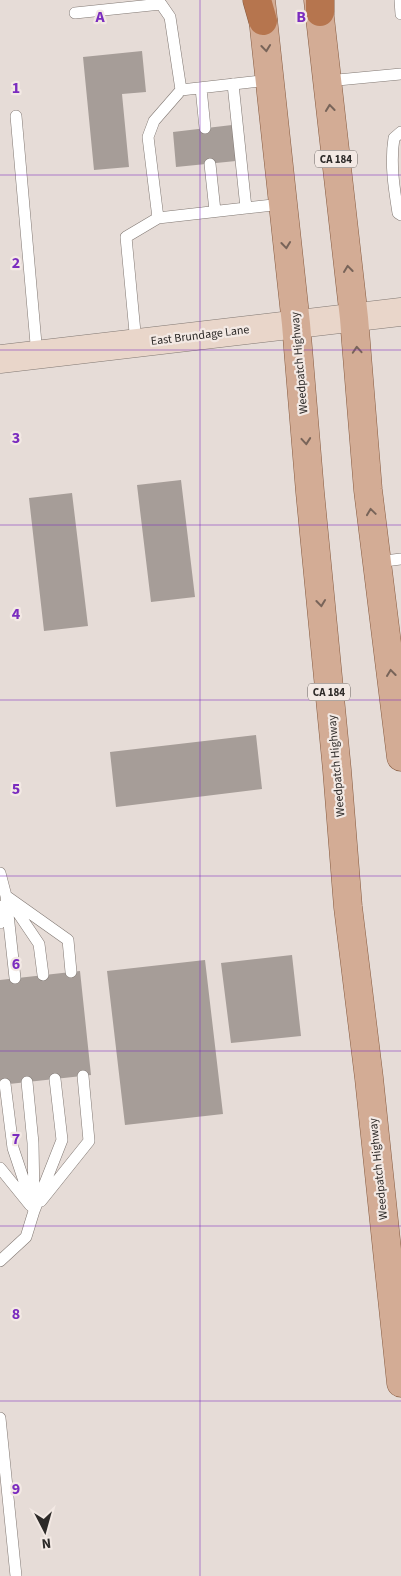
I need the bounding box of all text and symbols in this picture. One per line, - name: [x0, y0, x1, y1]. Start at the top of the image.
- text: A: [94, 6, 105, 28]
- text: B: [296, 6, 306, 28]
- one-way arrow: [260, 45, 271, 53]
- text: 1: [12, 77, 20, 99]
- one-way arrow: [325, 104, 336, 112]
- road number: CA 184: [315, 150, 357, 168]
- one-way arrow: [280, 241, 291, 249]
- text: 2: [12, 252, 20, 274]
- one-way arrow: [344, 265, 354, 274]
- street label: Weedpatch Highway: [287, 311, 312, 415]
- street label: East Brundage Lane: [150, 321, 250, 350]
- one-way arrow: [351, 346, 362, 354]
- text: 3: [12, 427, 20, 449]
- one-way arrow: [300, 438, 311, 446]
- one-way arrow: [366, 508, 376, 517]
- one-way arrow: [315, 600, 326, 608]
- text: 4: [12, 603, 21, 625]
- one-way arrow: [386, 669, 397, 677]
- road number: CA 184: [308, 684, 350, 700]
- street label: Weedpatch Highway: [324, 714, 349, 818]
- text: 5: [12, 778, 20, 800]
- text: 6: [12, 953, 20, 975]
- street label: Weedpatch Highway: [365, 1117, 392, 1221]
- text: 7: [12, 1128, 20, 1150]
- text: 8: [12, 1303, 20, 1325]
- text: 9: [12, 1478, 20, 1500]
- north arrow: [20, 1506, 70, 1556]
- text: N: [41, 1533, 52, 1553]

